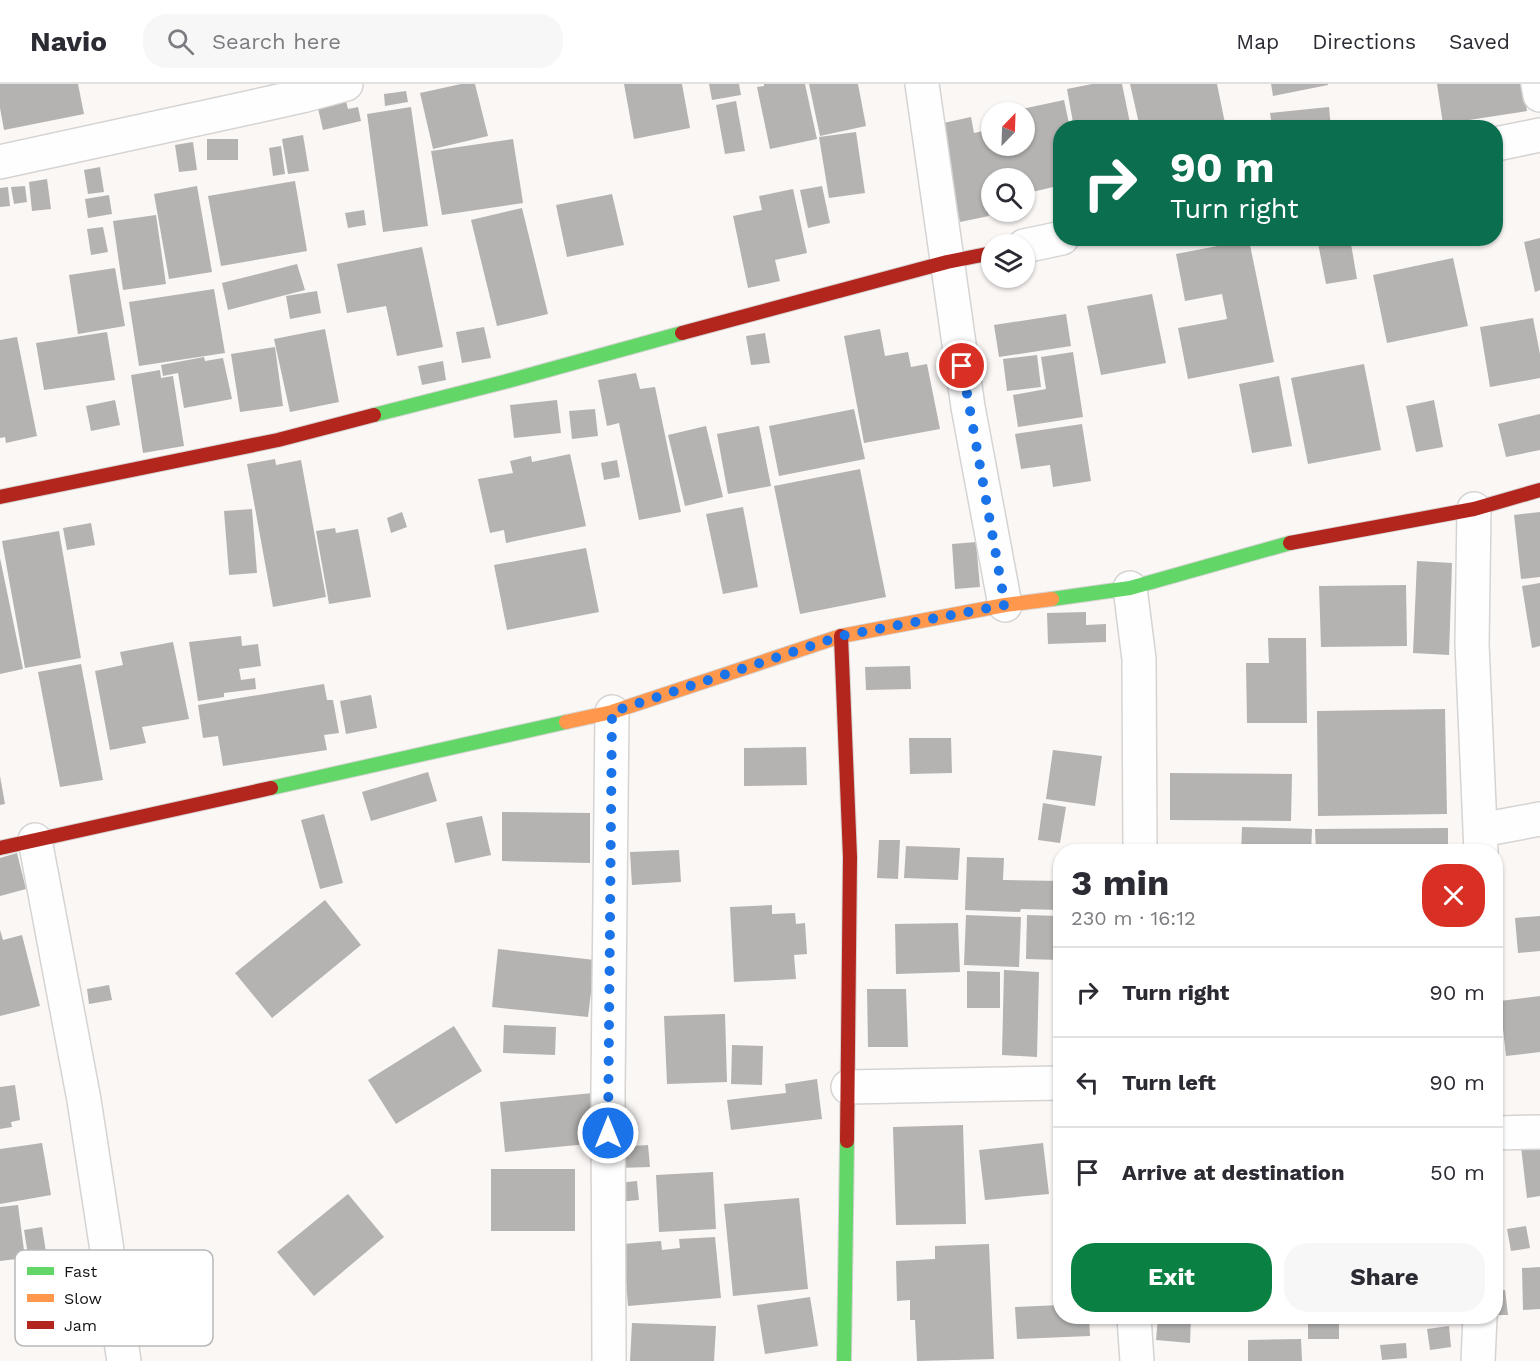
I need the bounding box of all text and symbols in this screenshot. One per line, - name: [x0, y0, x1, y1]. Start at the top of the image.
- search box: [143, 14, 563, 68]
- text: Navio: [30, 25, 107, 58]
- icon: search: [164, 25, 197, 58]
- text: Search here: [212, 29, 341, 54]
- text: Map: [1236, 29, 1279, 54]
- text: Directions: [1312, 29, 1416, 54]
- text: Saved: [1449, 29, 1510, 54]
- north arrow: [981, 102, 1035, 156]
- map controls: [981, 102, 1035, 288]
- text: 90 m: [1170, 143, 1274, 192]
- icon: right: [1071, 144, 1149, 222]
- button: search: [981, 168, 1035, 222]
- text: Turn right: [1170, 193, 1299, 225]
- button: layers: [981, 234, 1035, 288]
- pin: [936, 340, 987, 391]
- icon: arrive: [945, 349, 978, 382]
- text: 3 min: [1071, 862, 1169, 904]
- button: close: [1422, 864, 1485, 927]
- text: 230 m · 16:12: [1071, 906, 1196, 930]
- icon: right: [1071, 976, 1104, 1009]
- text: Turn right: [1122, 980, 1229, 1005]
- text: 90 m: [1429, 980, 1485, 1005]
- icon: left: [1071, 1066, 1104, 1099]
- text: Turn left: [1122, 1070, 1216, 1095]
- text: 90 m: [1429, 1070, 1485, 1095]
- position arrow: [576, 1101, 640, 1165]
- icon: arrive: [1071, 1156, 1104, 1189]
- text: Arrive at destination: [1122, 1160, 1345, 1185]
- text: 50 m: [1430, 1160, 1485, 1185]
- button: Exit: [1071, 1243, 1272, 1312]
- button: Share: [1284, 1243, 1485, 1312]
- legend: [15, 1250, 213, 1346]
- text: Fast: [64, 1262, 97, 1281]
- text: Slow: [64, 1289, 102, 1308]
- text: Jam: [64, 1316, 97, 1335]

